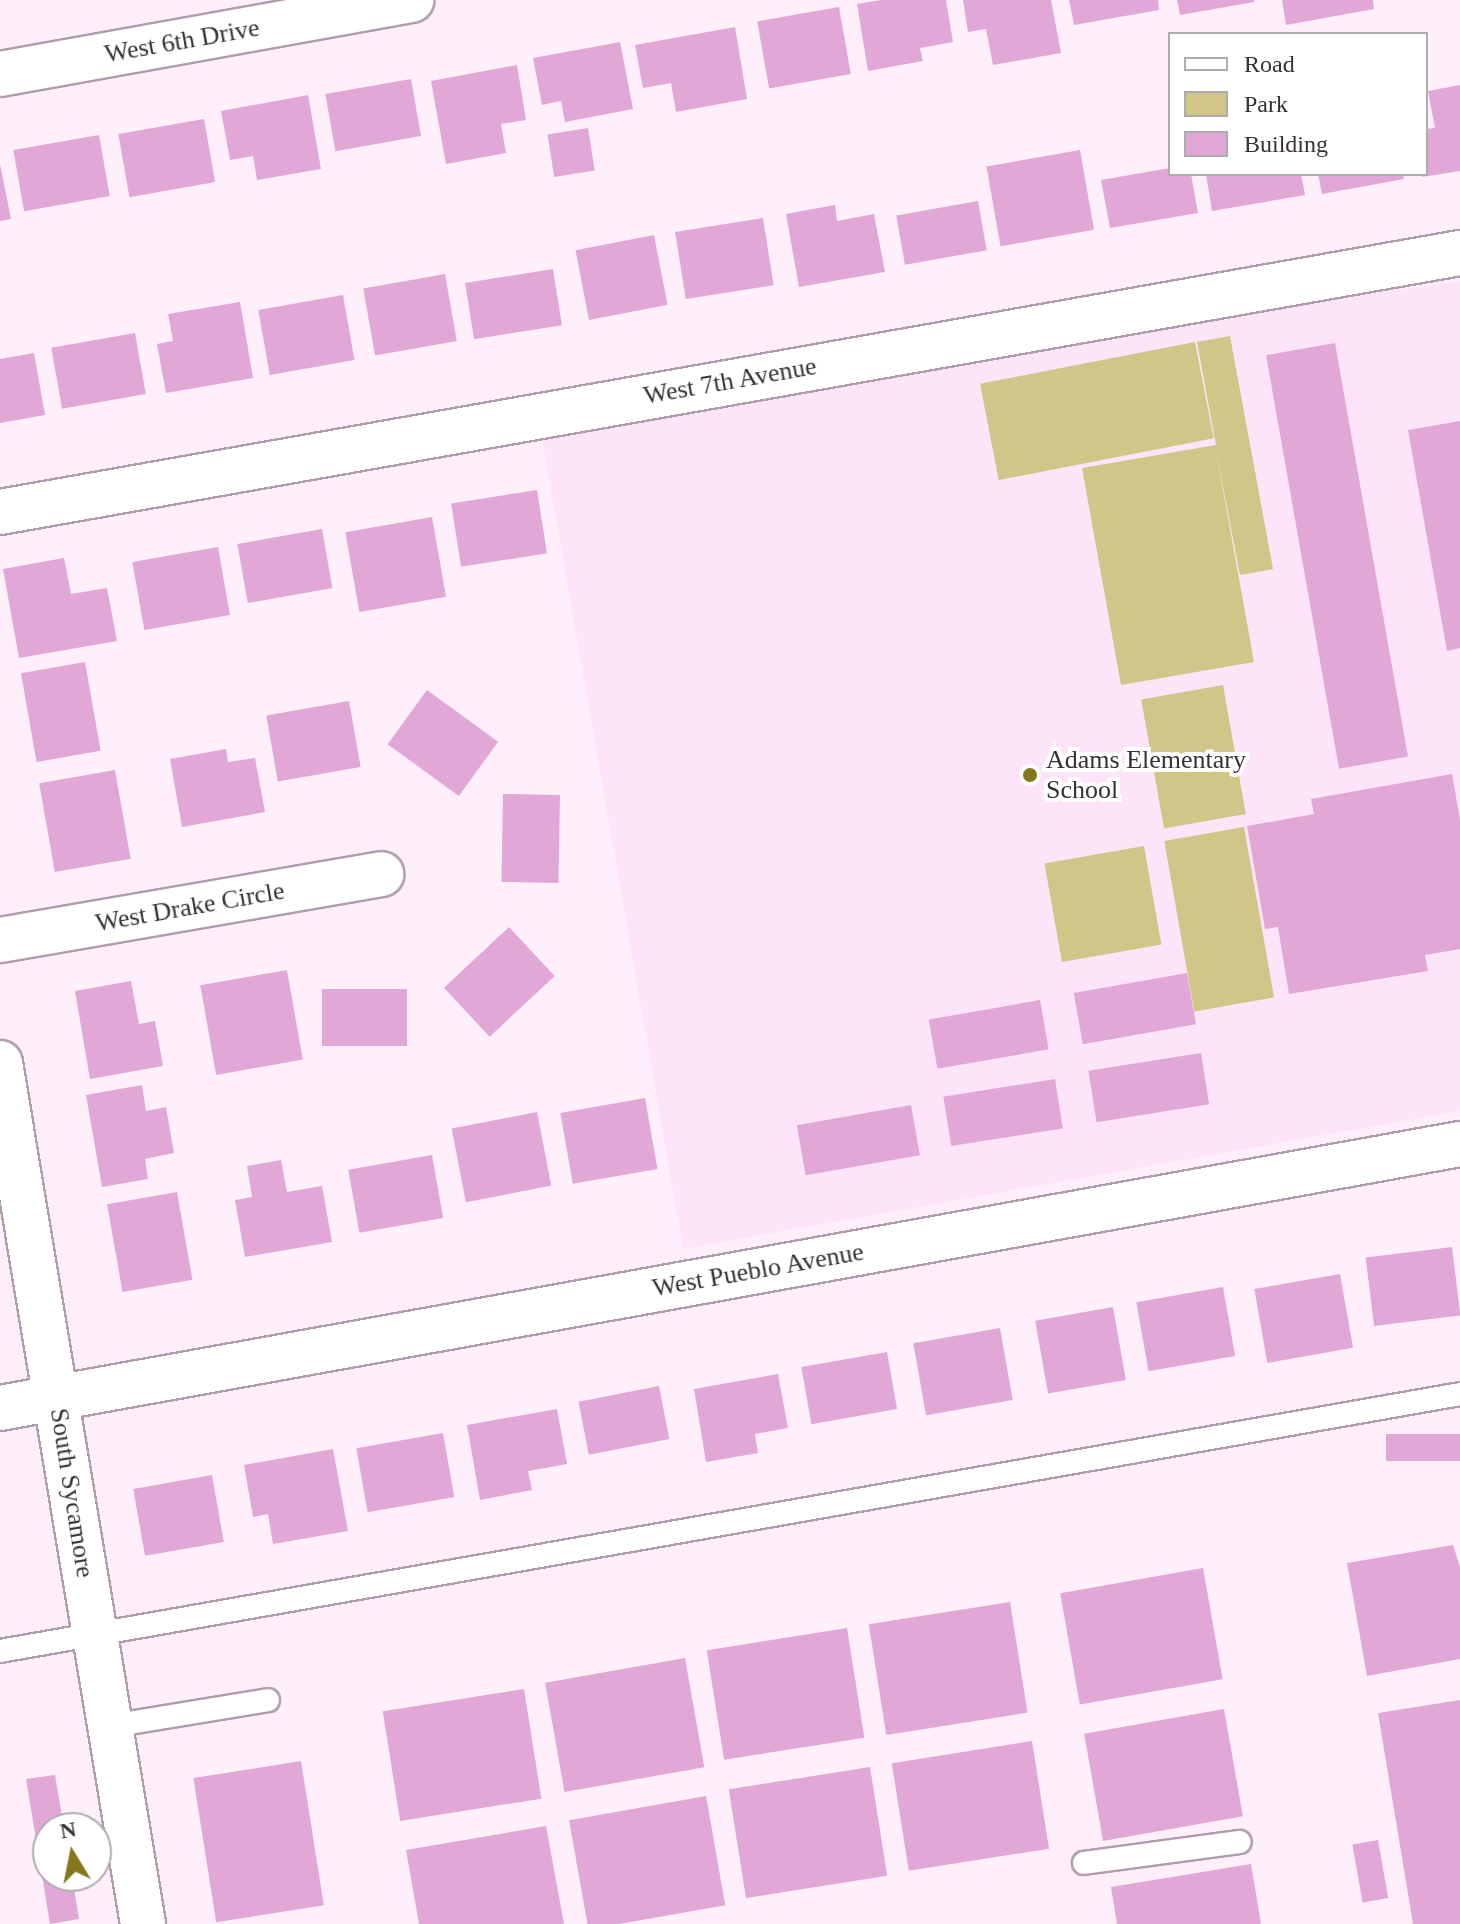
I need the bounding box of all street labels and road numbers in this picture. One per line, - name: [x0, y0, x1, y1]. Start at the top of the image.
- street label: West 6th Drive: [102, 12, 262, 70]
- street label: West 7th Avenue: [640, 350, 820, 412]
- street label: West Drake Circle: [93, 875, 287, 939]
- street label: West Pueblo Avenue: [649, 1236, 867, 1304]
- street label: South Sycamore: [43, 1406, 101, 1580]

